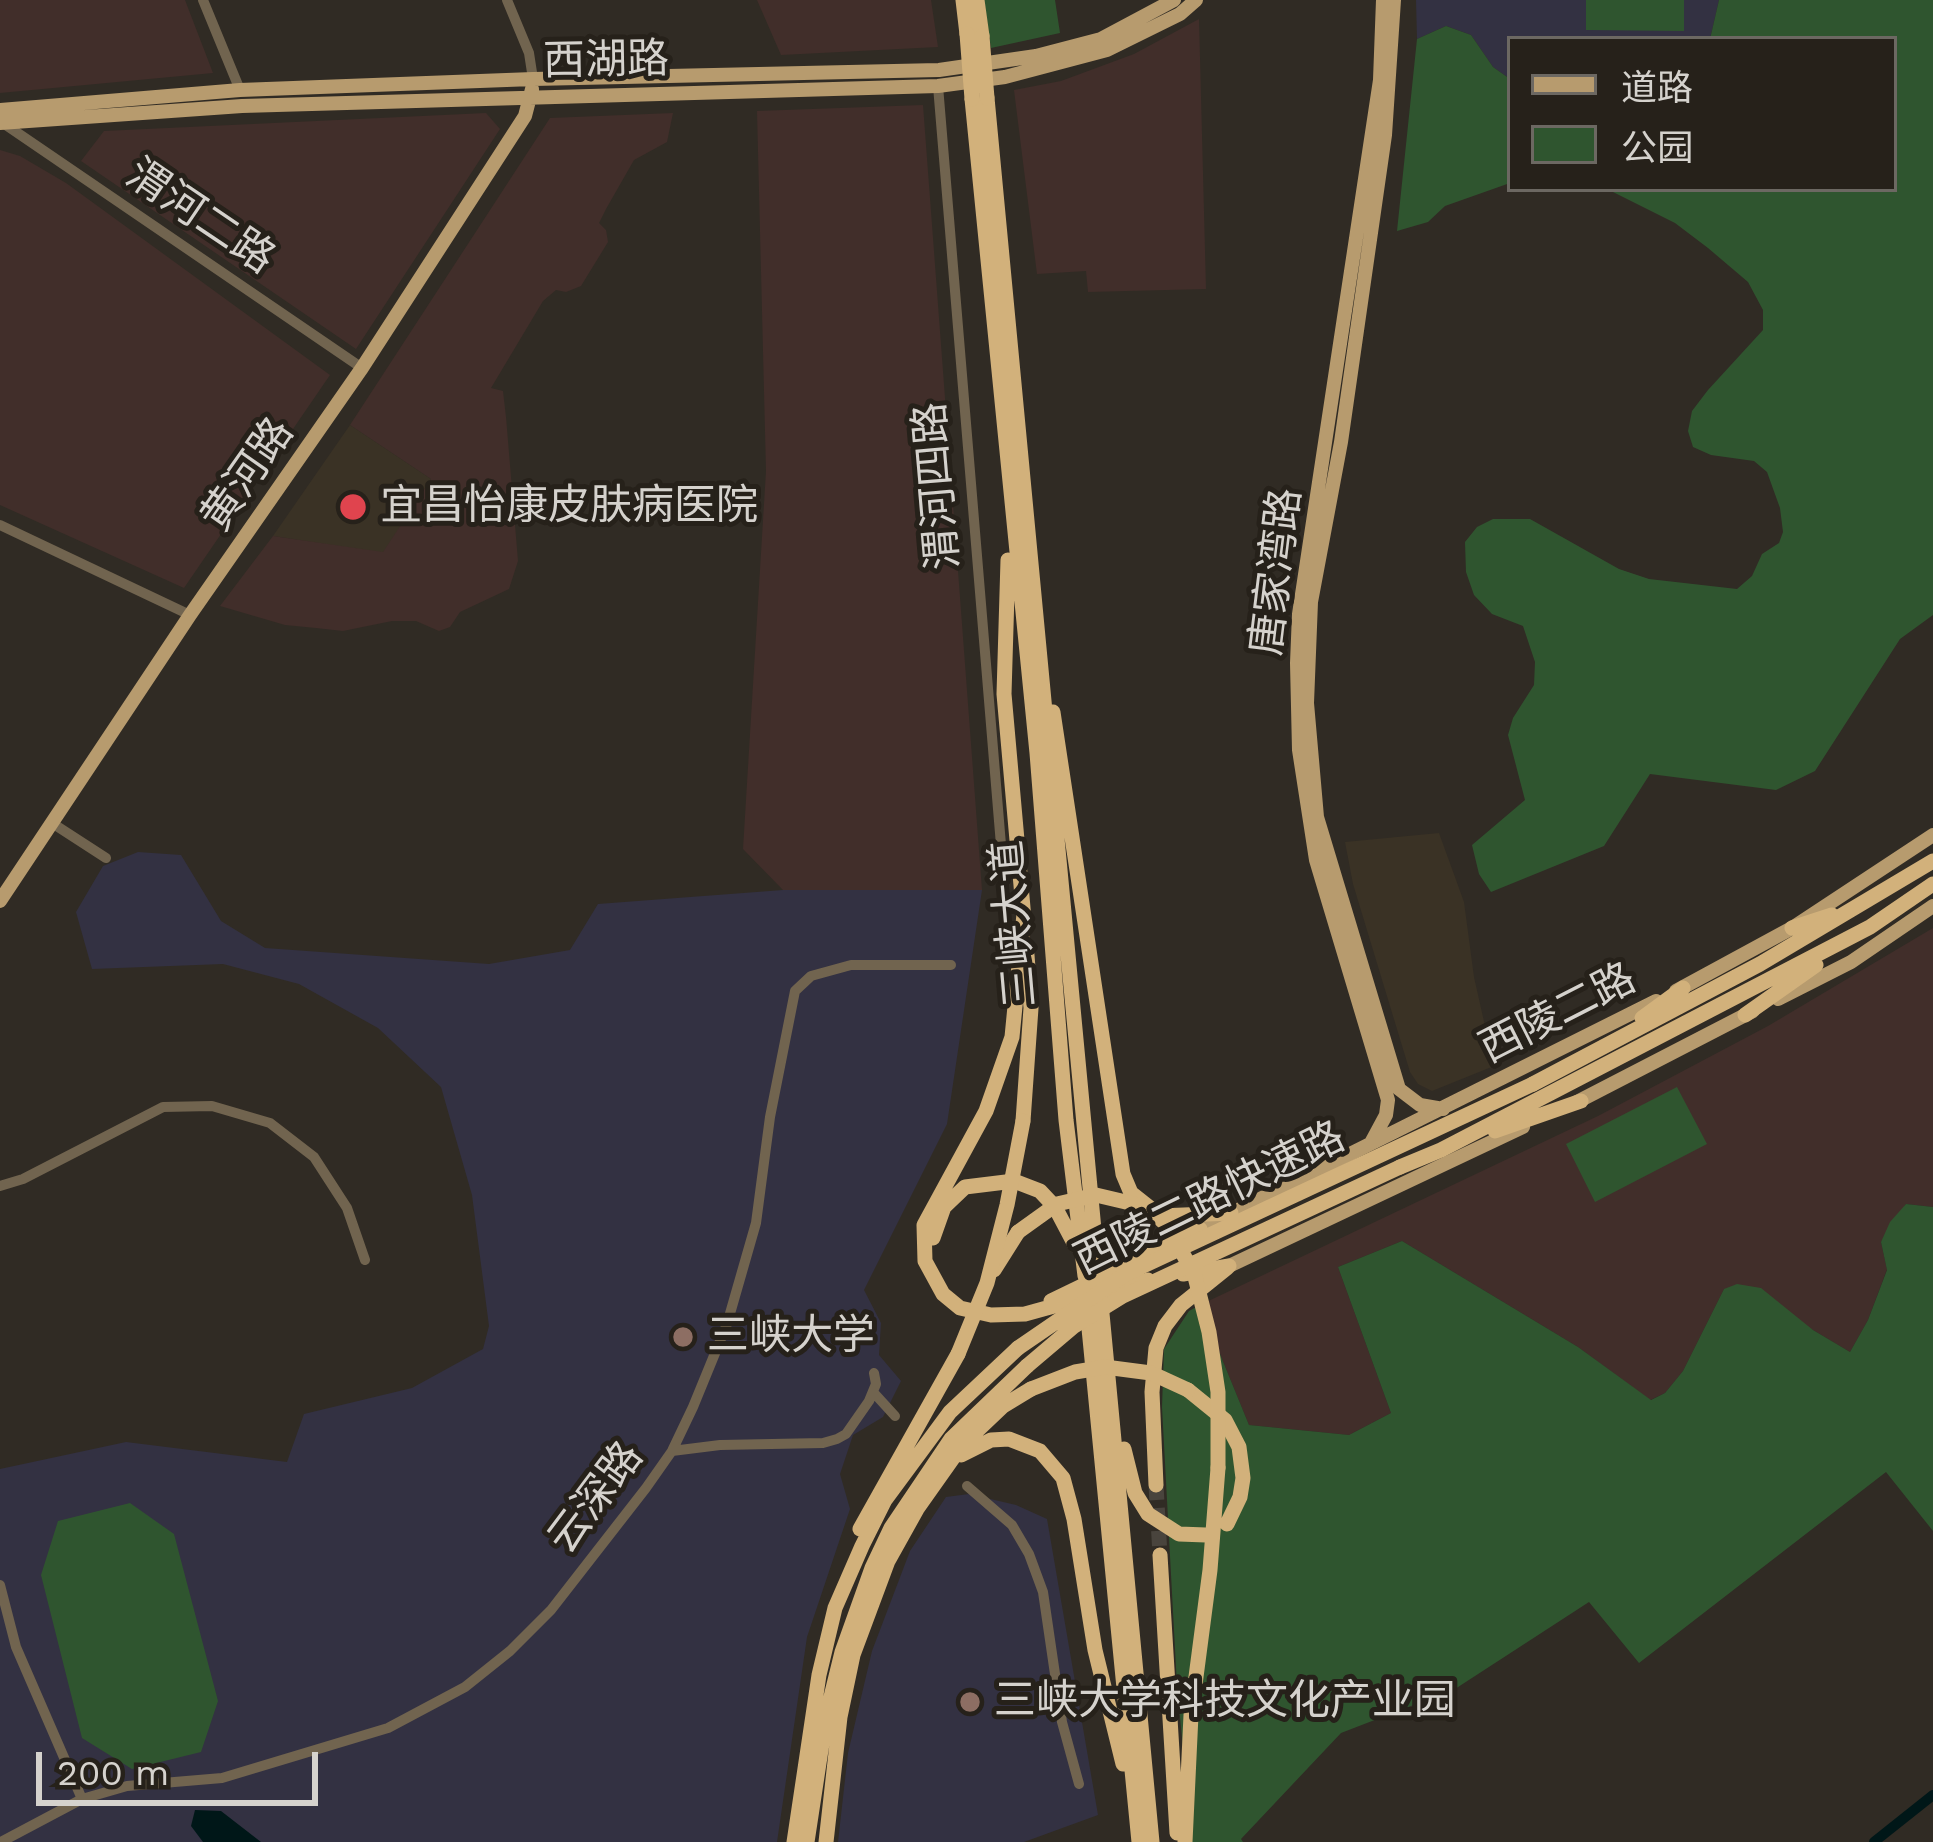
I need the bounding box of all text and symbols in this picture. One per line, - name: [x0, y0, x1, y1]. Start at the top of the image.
- street label: 西湖路: [543, 35, 669, 87]
- legend: [1507, 36, 1897, 192]
- text: 道路: [1621, 67, 1693, 109]
- text: 公园: [1621, 127, 1693, 169]
- street label: 渭河二路: [116, 149, 284, 285]
- street label: 渭河四路: [906, 400, 970, 572]
- street label: 黄河路: [191, 409, 305, 541]
- place label: 宜昌怡康皮肤病医院: [380, 482, 758, 532]
- street label: 唐家湾路: [1242, 486, 1312, 658]
- marker: 宜昌怡康皮肤病医院: [337, 491, 369, 523]
- street label: 三峡大道: [983, 838, 1047, 1010]
- street label: 西陵二路: [1472, 953, 1644, 1075]
- street label: 西陵二路快速路: [1067, 1112, 1353, 1286]
- place label: 三峡大学: [707, 1312, 875, 1362]
- marker: 三峡大学: [670, 1324, 696, 1350]
- street label: 云深路: [538, 1433, 654, 1563]
- place label: 三峡大学科技文化产业园: [994, 1677, 1456, 1727]
- marker: 三峡大学科技文化产业园: [957, 1689, 983, 1715]
- scale bar: [42, 1728, 324, 1802]
- text: 200 m: [57, 1752, 169, 1794]

